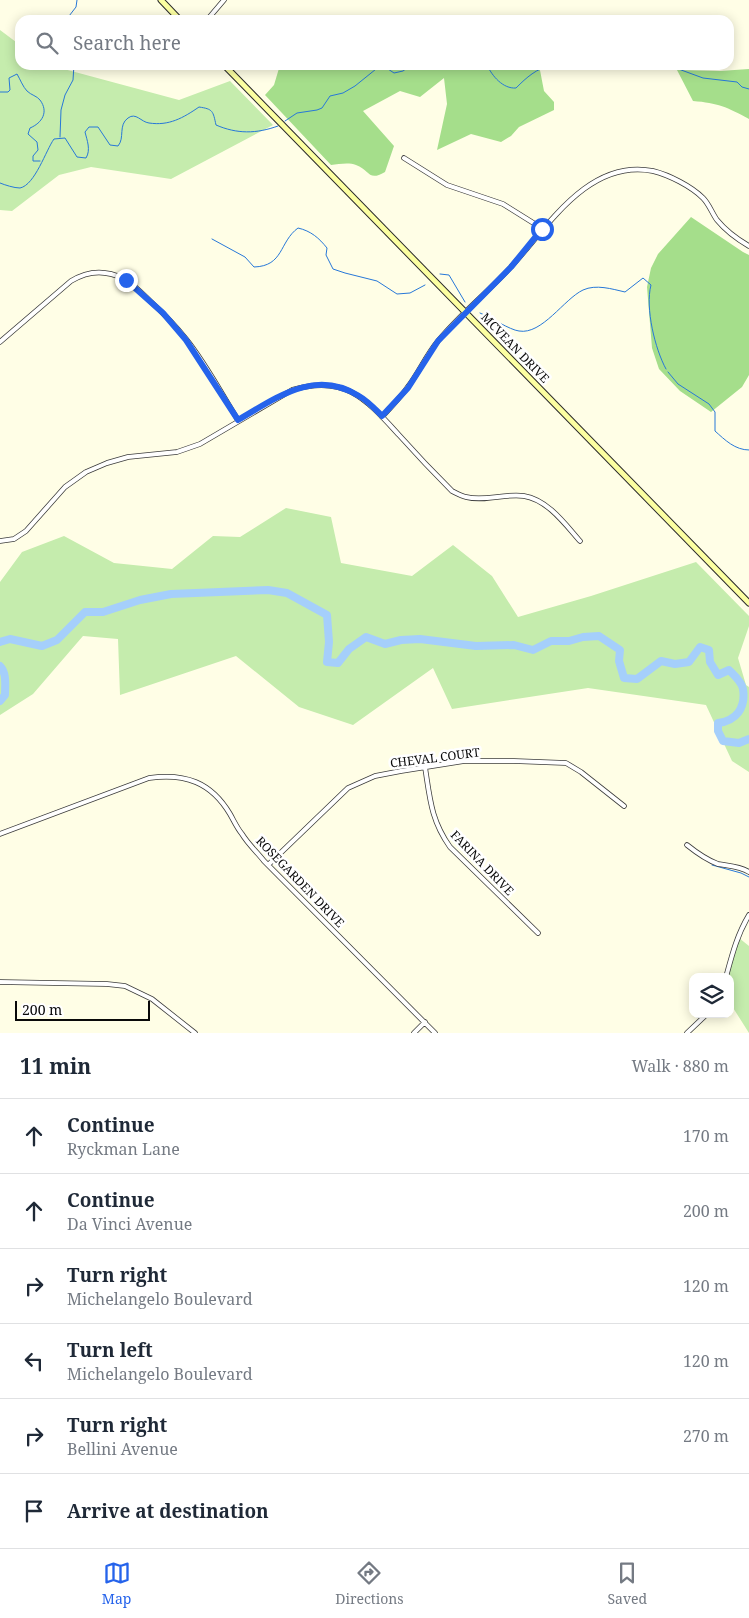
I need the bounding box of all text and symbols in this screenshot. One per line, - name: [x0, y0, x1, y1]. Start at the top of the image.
- search box: [15, 15, 734, 70]
- icon: search: [33, 29, 61, 57]
- text: Search here: [73, 30, 181, 56]
- route start: [531, 218, 554, 241]
- route end: [115, 269, 138, 292]
- street label: MCVEAN DRIVE: [477, 309, 553, 386]
- street label: CHEVAL COURT: [389, 743, 481, 771]
- street label: FARINA DRIVE: [447, 826, 518, 899]
- street label: ROSEGARDEN DRIVE: [252, 832, 348, 931]
- map controls: [689, 973, 734, 1018]
- button: layers: [689, 973, 734, 1018]
- scale bar: [15, 998, 150, 1021]
- text: 200 m: [22, 1000, 62, 1019]
- text: 11 min: [20, 1052, 91, 1080]
- text: Walk · 880 m: [632, 1055, 729, 1077]
- text: Continue: [67, 1112, 155, 1138]
- icon: ahead: [20, 1122, 48, 1150]
- text: 170 m: [683, 1125, 729, 1147]
- text: Ryckman Lane: [67, 1138, 180, 1160]
- text: Continue: [67, 1187, 155, 1213]
- icon: ahead: [20, 1197, 48, 1225]
- text: 200 m: [683, 1200, 729, 1222]
- text: Da Vinci Avenue: [67, 1213, 192, 1235]
- text: Turn right: [67, 1262, 167, 1288]
- icon: right: [20, 1272, 48, 1300]
- text: 120 m: [683, 1275, 729, 1297]
- text: Michelangelo Boulevard: [67, 1288, 253, 1310]
- text: Turn left: [67, 1337, 153, 1363]
- icon: left: [20, 1347, 48, 1375]
- text: 120 m: [683, 1350, 729, 1372]
- text: Michelangelo Boulevard: [67, 1363, 253, 1385]
- text: Turn right: [67, 1412, 167, 1438]
- icon: right: [20, 1422, 48, 1450]
- text: 270 m: [683, 1425, 729, 1447]
- text: Bellini Avenue: [67, 1438, 178, 1460]
- icon: arrive: [20, 1497, 48, 1525]
- text: Arrive at destination: [67, 1498, 269, 1524]
- tab: Map: [102, 1559, 131, 1608]
- tab: Directions: [335, 1559, 404, 1608]
- tab: Saved: [607, 1559, 647, 1608]

